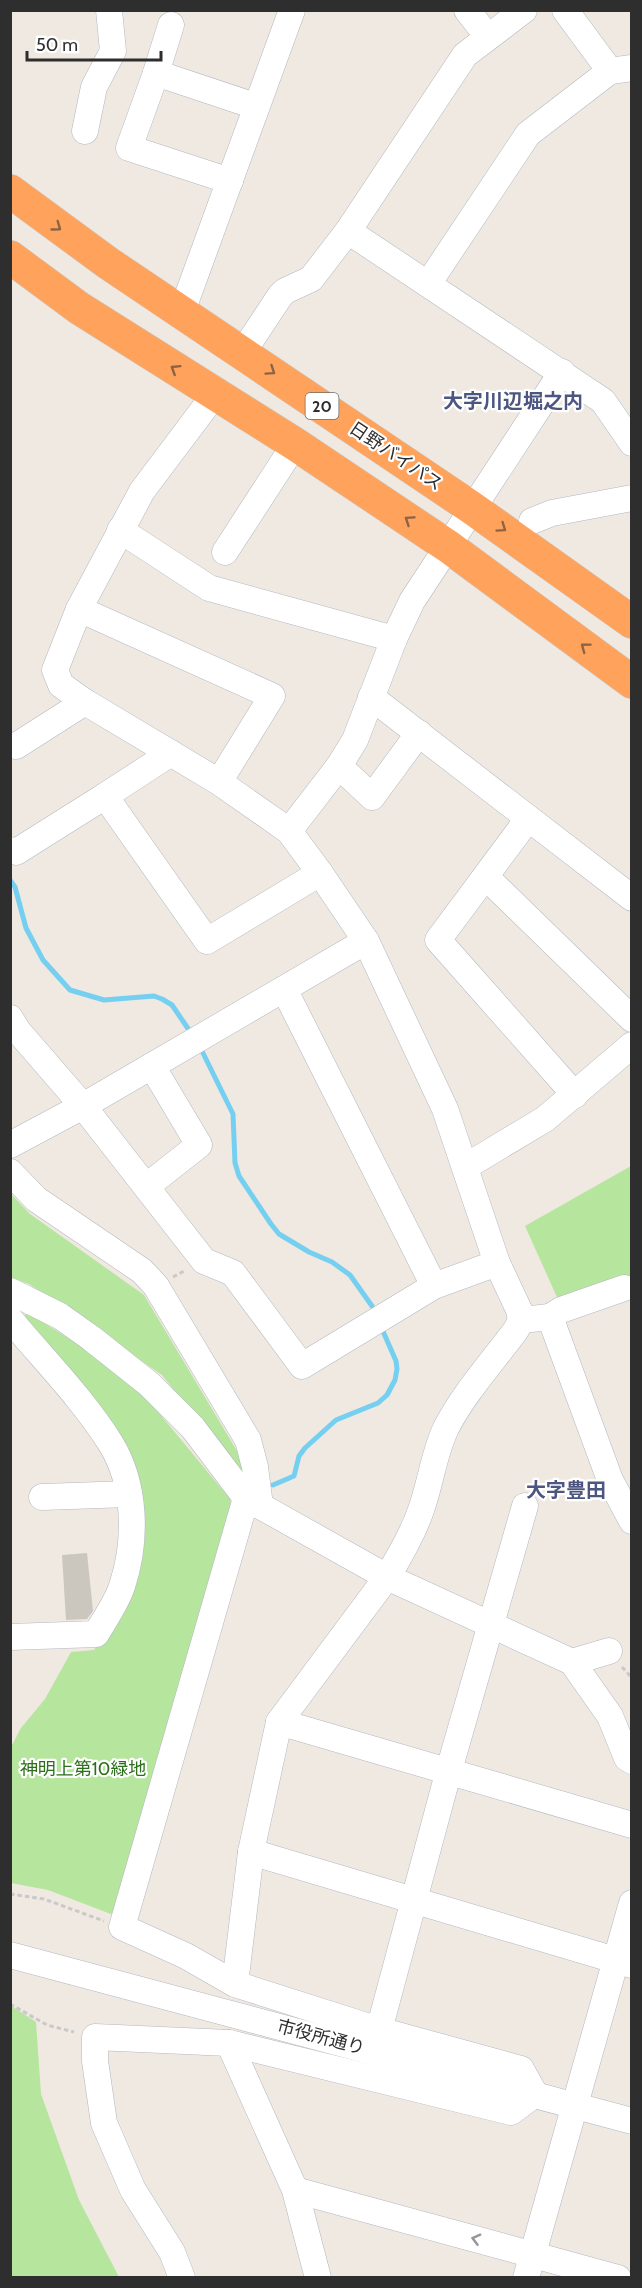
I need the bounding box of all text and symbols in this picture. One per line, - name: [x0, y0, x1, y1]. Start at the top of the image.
- scale bar: [27, 24, 160, 62]
- text: 50 m: [36, 34, 78, 56]
- one-way arrow: [51, 219, 62, 230]
- one-way arrow: [171, 364, 181, 376]
- one-way arrow: [264, 364, 275, 375]
- district label: 大字川辺堀之内: [443, 389, 583, 413]
- road number: 20: [306, 393, 338, 419]
- street label: 日野バイパス: [345, 417, 447, 495]
- one-way arrow: [405, 517, 416, 528]
- one-way arrow: [495, 521, 506, 532]
- one-way arrow: [580, 643, 591, 654]
- district label: 大字豊田: [526, 1478, 606, 1502]
- park label: 神明上第10緑地: [20, 1758, 146, 1780]
- street label: 市役所通り: [275, 2015, 367, 2059]
- one-way arrow: [471, 2233, 481, 2246]

